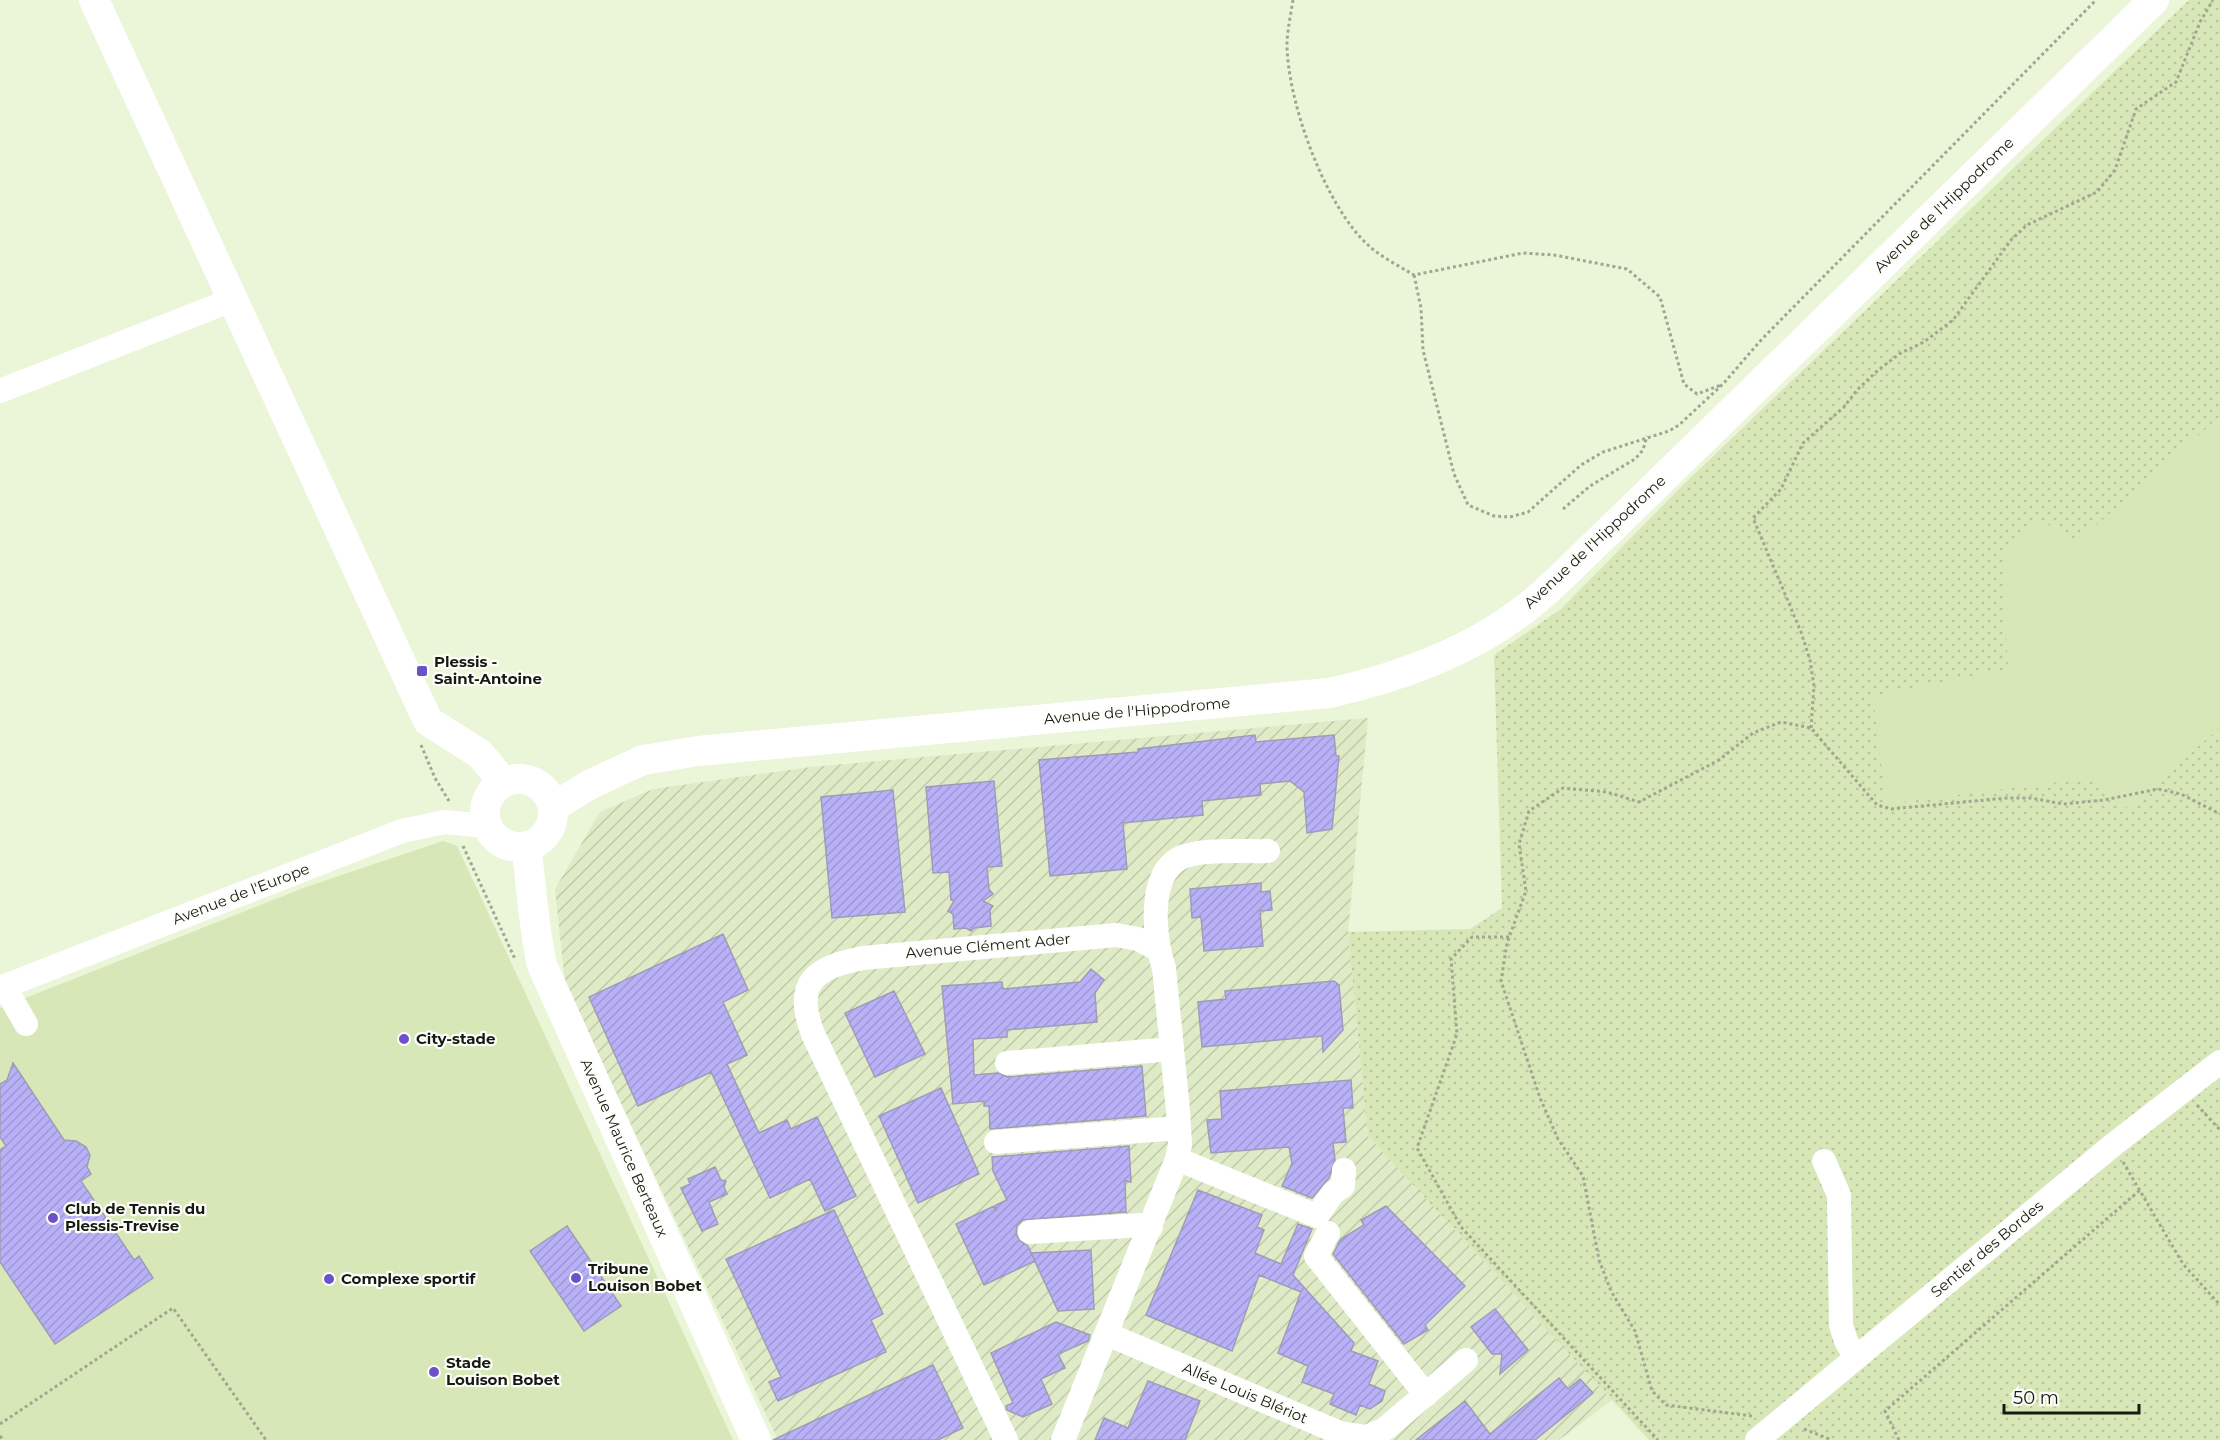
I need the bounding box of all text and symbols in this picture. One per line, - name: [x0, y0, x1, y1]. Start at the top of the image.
- street label: Avenue de l'Hippodrome: [1870, 133, 2018, 276]
- street label: Avenue de l'Hippodrome: [1520, 471, 1670, 612]
- place label: Plessis - Saint-Antoine: [434, 652, 542, 688]
- marker: Plessis - Saint-Antoine: [415, 664, 429, 678]
- street label: Avenue de l'Hippodrome: [1043, 693, 1231, 728]
- street label: Avenue de l'Europe: [170, 859, 312, 928]
- street label: Avenue Clément Ader: [905, 929, 1071, 962]
- place label: City-stade: [416, 1029, 495, 1048]
- marker: City-stade: [397, 1032, 411, 1046]
- street label: Avenue Maurice Berteaux: [576, 1056, 672, 1240]
- street label: Sentier des Bordes: [1927, 1196, 2047, 1301]
- place label: Club de Tennis du Plessis-Trevise: [65, 1199, 205, 1235]
- marker: Club de Tennis du Plessis-Trevise: [46, 1211, 60, 1225]
- place label: Tribune Louison Bobet: [588, 1259, 702, 1295]
- place label: Complexe sportif: [341, 1269, 477, 1288]
- marker: Tribune Louison Bobet: [569, 1271, 583, 1285]
- marker: Complexe sportif: [322, 1272, 336, 1286]
- place label: Stade Louison Bobet: [446, 1353, 560, 1389]
- street label: Allée Louis Blériot: [1180, 1358, 1311, 1428]
- marker: Stade Louison Bobet: [427, 1365, 441, 1379]
- scale bar: [2004, 1377, 2139, 1415]
- text: 50 m: [2013, 1387, 2059, 1409]

